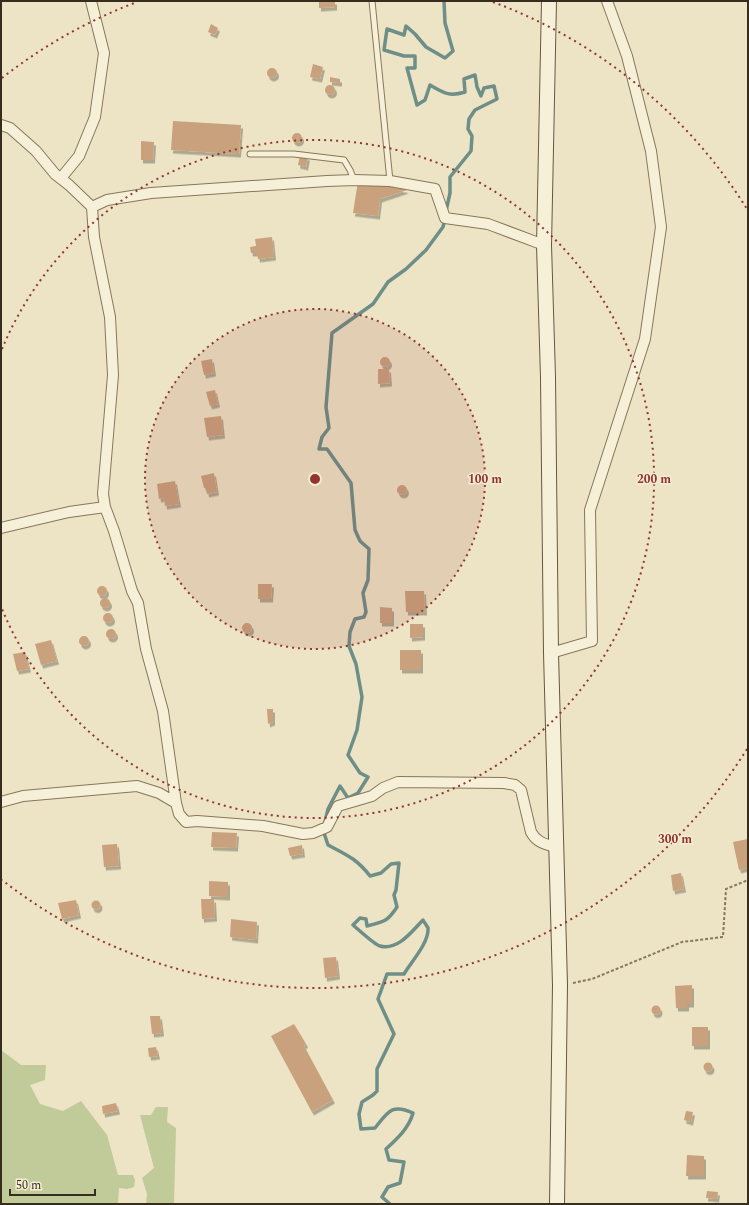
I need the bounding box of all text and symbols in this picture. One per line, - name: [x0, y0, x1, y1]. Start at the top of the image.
- text: 100 m: [468, 470, 502, 489]
- text: 200 m: [637, 470, 671, 489]
- centre of rings: [308, 472, 322, 486]
- text: 300 m: [658, 830, 692, 849]
- scale bar: [10, 1171, 95, 1197]
- text: 50 m: [16, 1176, 41, 1195]

